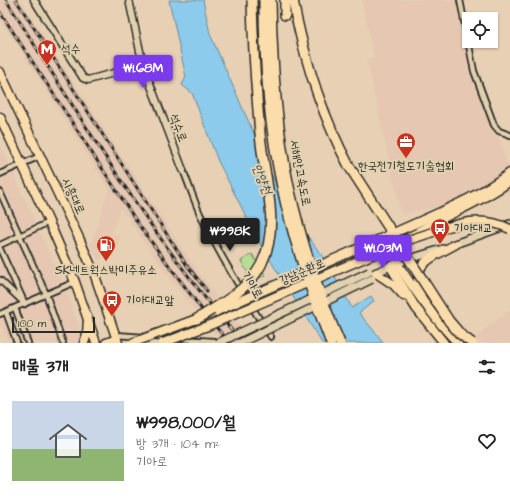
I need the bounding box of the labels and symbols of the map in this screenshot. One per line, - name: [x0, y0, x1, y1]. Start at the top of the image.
- metro station icon: 석수: [36, 38, 58, 66]
- place label: 석수: [61, 41, 81, 58]
- pin: ₩1.68M: [110, 55, 176, 89]
- street label: 석수로: [165, 111, 191, 145]
- office icon: 한국전기철도기술협회: [395, 131, 417, 159]
- street label: 서해안고속도로: [285, 138, 315, 208]
- place label: 한국전기철도기술협회: [358, 158, 454, 175]
- water label: 안양천: [248, 161, 277, 198]
- street label: 시흥대로: [57, 175, 89, 217]
- bus stop icon: 기아대교: [429, 217, 451, 245]
- pin: ₩998K: [202, 218, 258, 252]
- place label: 기아대교: [454, 220, 493, 237]
- fuel station icon: SK네트웍스박미주유소: [95, 234, 117, 262]
- pin: ₩1.03M: [350, 235, 416, 269]
- street label: 강남순환로: [276, 255, 328, 289]
- place label: SK네트웍스박미주유소: [55, 262, 157, 279]
- street label: 기아로: [237, 268, 267, 302]
- bus stop icon: 기아대교앞: [101, 289, 123, 317]
- place label: 기아대교앞: [126, 292, 175, 309]
- scale bar: [12, 315, 95, 334]

